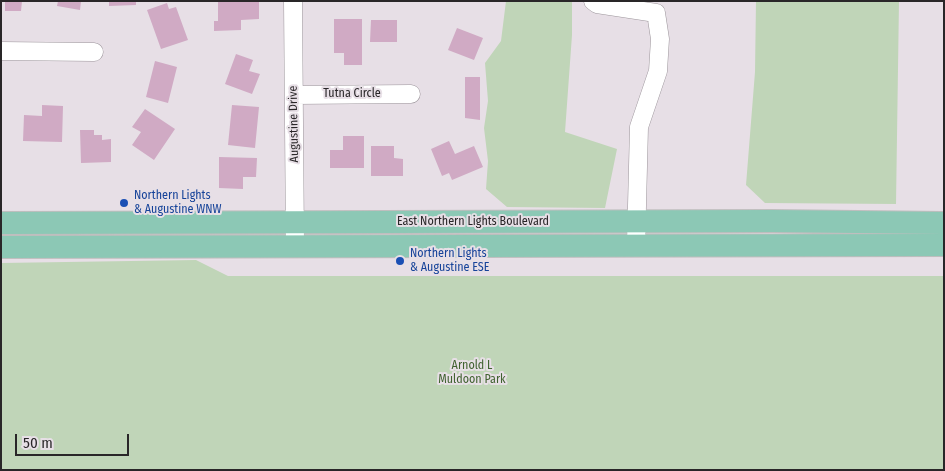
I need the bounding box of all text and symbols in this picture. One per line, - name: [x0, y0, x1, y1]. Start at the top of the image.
- street label: Augustine Drive: [286, 85, 302, 163]
- street label: Tutna Circle: [323, 87, 381, 101]
- place label: Northern Lights & Augustine WNW: [134, 189, 222, 217]
- marker: Northern Lights & Augustine WNW: [118, 197, 130, 209]
- street label: East Northern Lights Boulevard: [397, 215, 549, 229]
- place label: Northern Lights & Augustine ESE: [410, 247, 489, 275]
- marker: Northern Lights & Augustine ESE: [394, 255, 406, 267]
- park label: Arnold L Muldoon Park: [438, 359, 506, 387]
- scale bar: [18, 424, 131, 456]
- text: 50 m: [23, 434, 53, 452]

